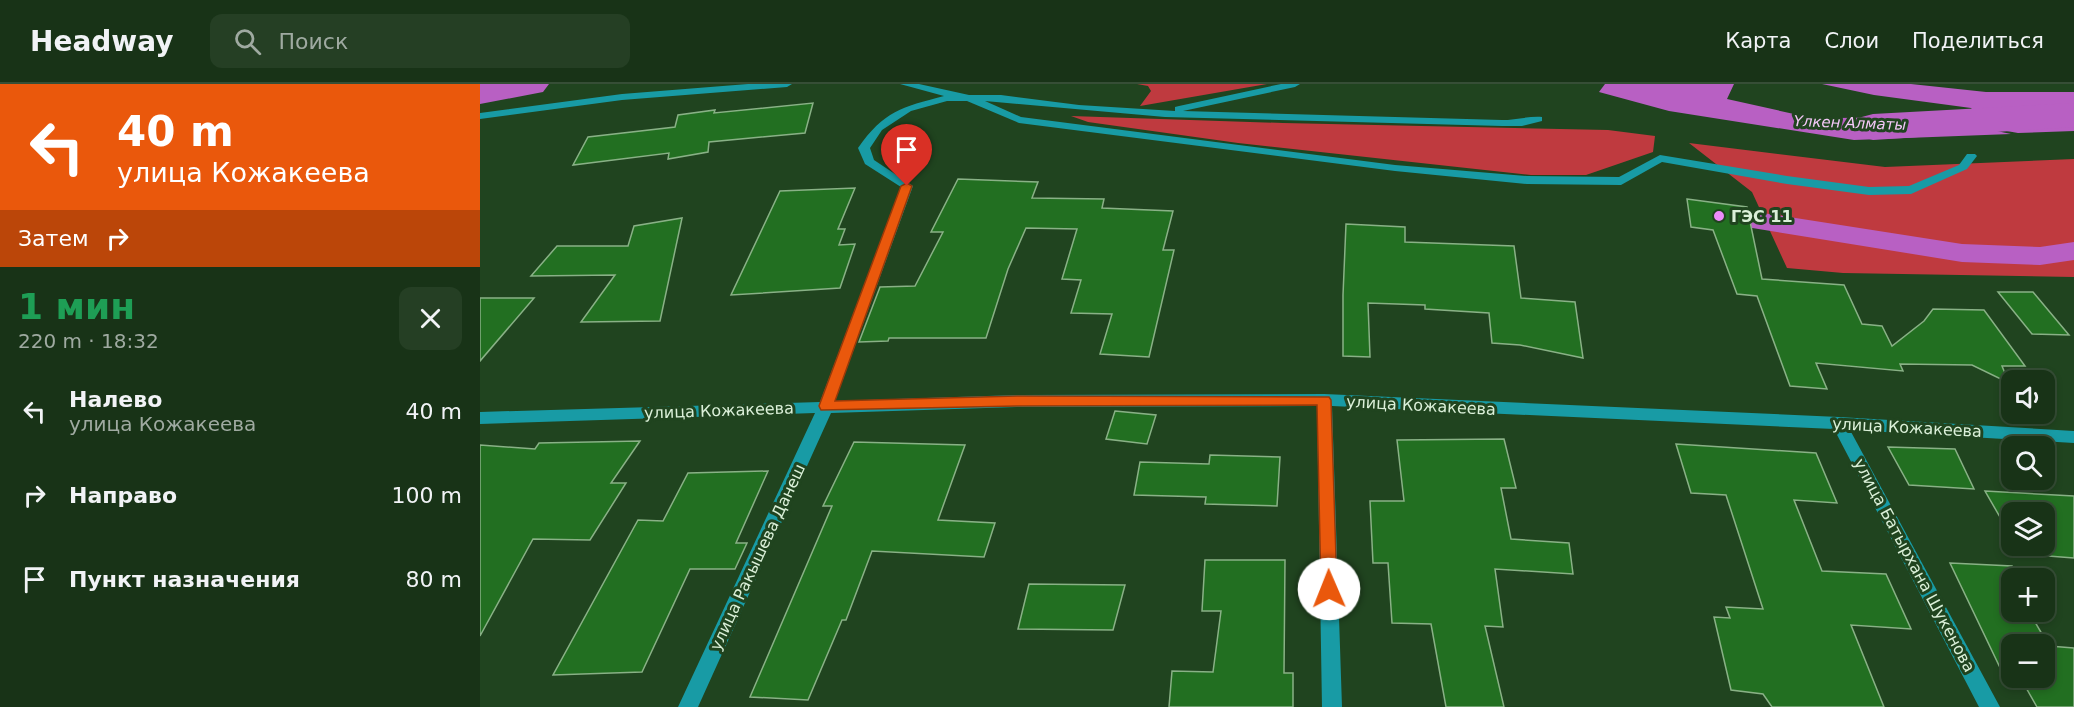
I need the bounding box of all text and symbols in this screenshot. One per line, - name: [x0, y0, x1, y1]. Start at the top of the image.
- search box: [210, 14, 630, 68]
- text: Headway: [30, 25, 174, 58]
- icon: search: [231, 25, 264, 58]
- text: Поиск: [279, 29, 348, 54]
- text: Карта: [1725, 29, 1791, 53]
- text: Слои: [1824, 29, 1879, 53]
- text: Поделиться: [1912, 29, 2044, 53]
- text: 40 m: [117, 107, 234, 156]
- icon: left: [18, 108, 96, 186]
- water label: Үлкен Алматы: [1793, 112, 1907, 134]
- pin: [881, 124, 932, 186]
- icon: arrive: [890, 133, 923, 166]
- text: улица Кожакеева: [117, 157, 370, 188]
- place label: ГЭС 11: [1731, 207, 1793, 226]
- marker: ГЭС 11: [1712, 209, 1726, 223]
- icon: right: [101, 222, 134, 255]
- text: Затем: [18, 226, 89, 251]
- text: 1 мин: [18, 286, 135, 327]
- button: close: [399, 287, 462, 350]
- text: 220 m · 18:32: [18, 329, 159, 353]
- map controls: [2001, 370, 2055, 688]
- button: sound: [2001, 370, 2055, 424]
- text: Налево: [69, 387, 162, 412]
- street label: улица Кожакеева: [1346, 392, 1496, 419]
- icon: left: [18, 395, 51, 428]
- street label: улица Кожакеева: [644, 398, 794, 423]
- text: 40 m: [406, 399, 462, 424]
- text: улица Кожакеева: [69, 412, 256, 436]
- street label: улица Кожакеева: [1832, 414, 1982, 441]
- button: search: [2001, 436, 2055, 490]
- street label: улица Батырхана Шукенова: [1850, 455, 1979, 675]
- street label: улица Ракышева Данеш: [706, 461, 809, 654]
- icon: right: [18, 479, 51, 512]
- text: Направо: [69, 483, 177, 508]
- text: 100 m: [392, 483, 462, 508]
- button: layers: [2001, 502, 2055, 556]
- position arrow: [1297, 557, 1361, 621]
- icon: arrive: [18, 563, 51, 596]
- text: Пункт назначения: [69, 567, 300, 592]
- text: 80 m: [406, 567, 462, 592]
- button: +: [2001, 568, 2055, 622]
- button: −: [2001, 634, 2055, 688]

